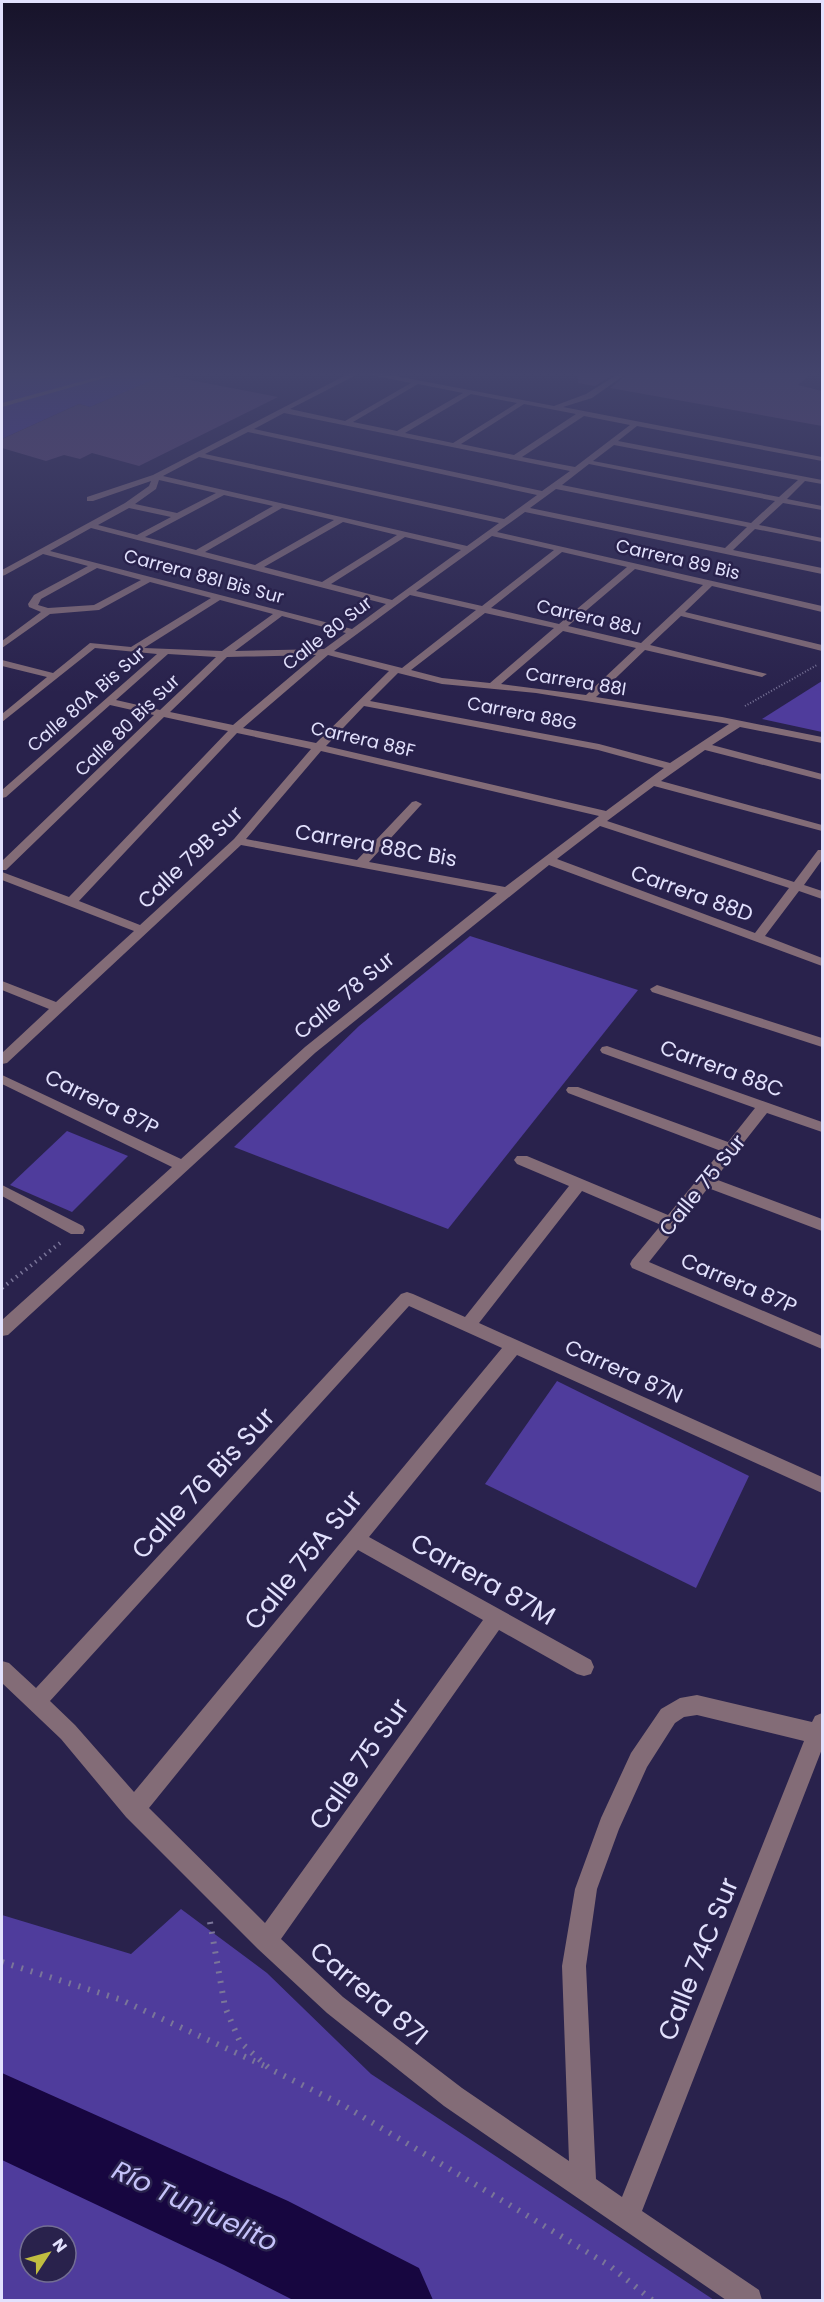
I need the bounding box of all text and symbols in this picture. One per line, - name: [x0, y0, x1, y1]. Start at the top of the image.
- street label: Carrera 89 Bis: [613, 533, 743, 585]
- street label: Carrera 88I Bis Sur: [121, 543, 287, 609]
- street label: Calle 80 Sur: [277, 590, 377, 676]
- street label: Carrera 88J: [534, 593, 644, 641]
- street label: Calle 80A Bis Sur: [22, 641, 151, 757]
- street label: Carrera 88I: [524, 661, 628, 701]
- street label: Calle 80 Bis Sur: [69, 668, 185, 782]
- street label: Carrera 88G: [465, 690, 579, 736]
- street label: Carrera 88F: [308, 715, 418, 763]
- street label: Calle 79B Sur: [131, 799, 249, 915]
- street label: Carrera 88C Bis: [293, 816, 459, 874]
- street label: Carrera 88D: [627, 857, 757, 929]
- street label: Calle 78 Sur: [287, 944, 401, 1046]
- street label: Carrera 88C: [656, 1032, 788, 1104]
- street label: Carrera 87P: [40, 1062, 164, 1142]
- street label: Calle 75 Sur: [652, 1128, 752, 1242]
- street label: Carrera 87P: [676, 1246, 802, 1320]
- street label: Carrera 87N: [560, 1332, 688, 1410]
- street label: Calle 76 Bis Sur: [123, 1399, 283, 1567]
- street label: Calle 75A Sur: [235, 1483, 371, 1637]
- street label: Carrera 87M: [404, 1524, 562, 1634]
- street label: Calle 75 Sur: [300, 1691, 418, 1837]
- street label: Calle 74C Sur: [649, 1872, 747, 2046]
- street label: Carrera 87I: [302, 1933, 436, 2053]
- water label: Río Tunjuelito: [106, 2151, 284, 2261]
- north arrow: [18, 2224, 78, 2284]
- text: N: [47, 2234, 73, 2257]

